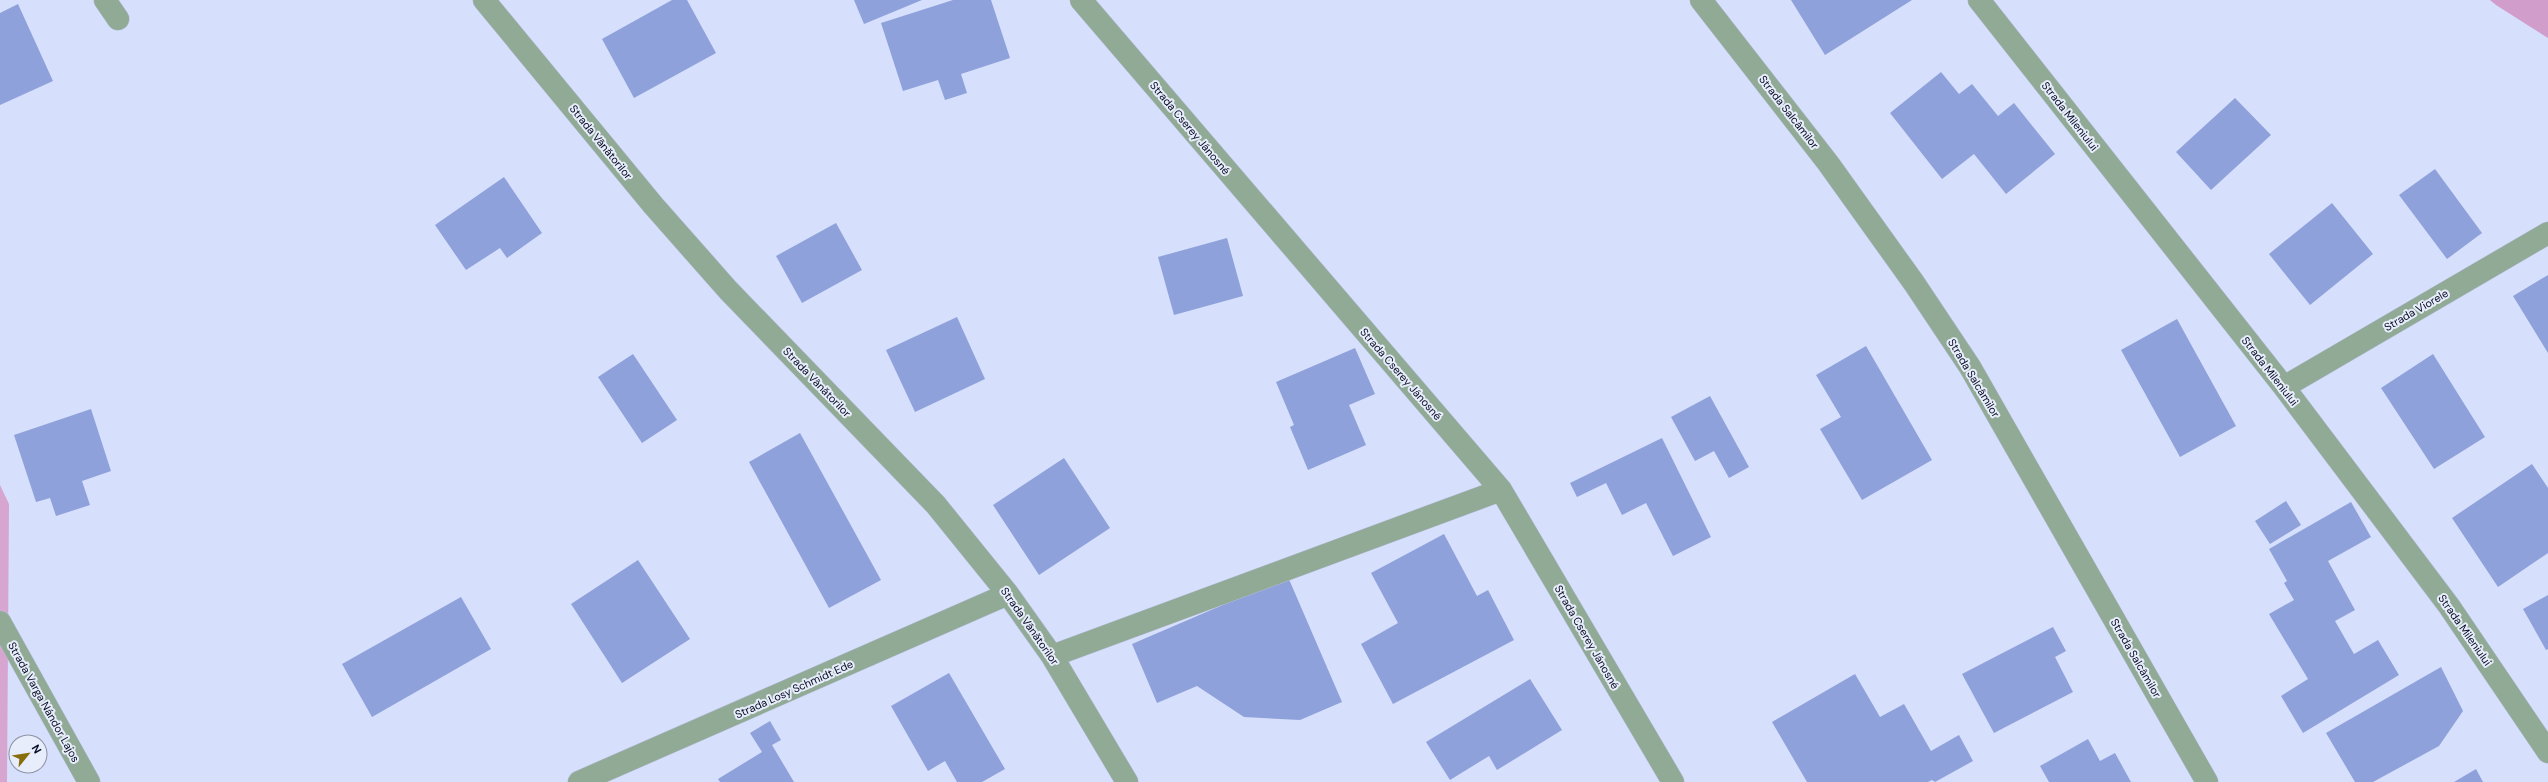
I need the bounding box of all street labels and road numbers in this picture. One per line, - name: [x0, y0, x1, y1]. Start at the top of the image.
- street label: Strada Salcâmilor: [1756, 73, 1822, 151]
- street label: Strada Cserey Jánosné: [1147, 78, 1233, 178]
- street label: Strada Mileniului: [2039, 79, 2101, 153]
- street label: Strada Vânătorilor: [567, 102, 635, 182]
- street label: Strada Viorele: [2381, 286, 2451, 334]
- street label: Strada Cserey Jánosné: [1357, 325, 1445, 423]
- street label: Strada Mileniului: [2239, 334, 2301, 408]
- street label: Strada Salcâmilor: [1945, 336, 2003, 420]
- street label: Strada Vânătorilor: [780, 344, 854, 420]
- street label: Strada Cserey Jánosné: [1552, 583, 1622, 691]
- street label: Strada Vânătorilor: [998, 584, 1062, 668]
- street label: Strada Mileniului: [2435, 592, 2495, 668]
- street label: Strada Salcâmilor: [2108, 616, 2164, 700]
- street label: Strada Varga Nándor Lajos: [5, 640, 83, 764]
- street label: Strada Losy Schmidt Ede: [733, 657, 855, 721]

